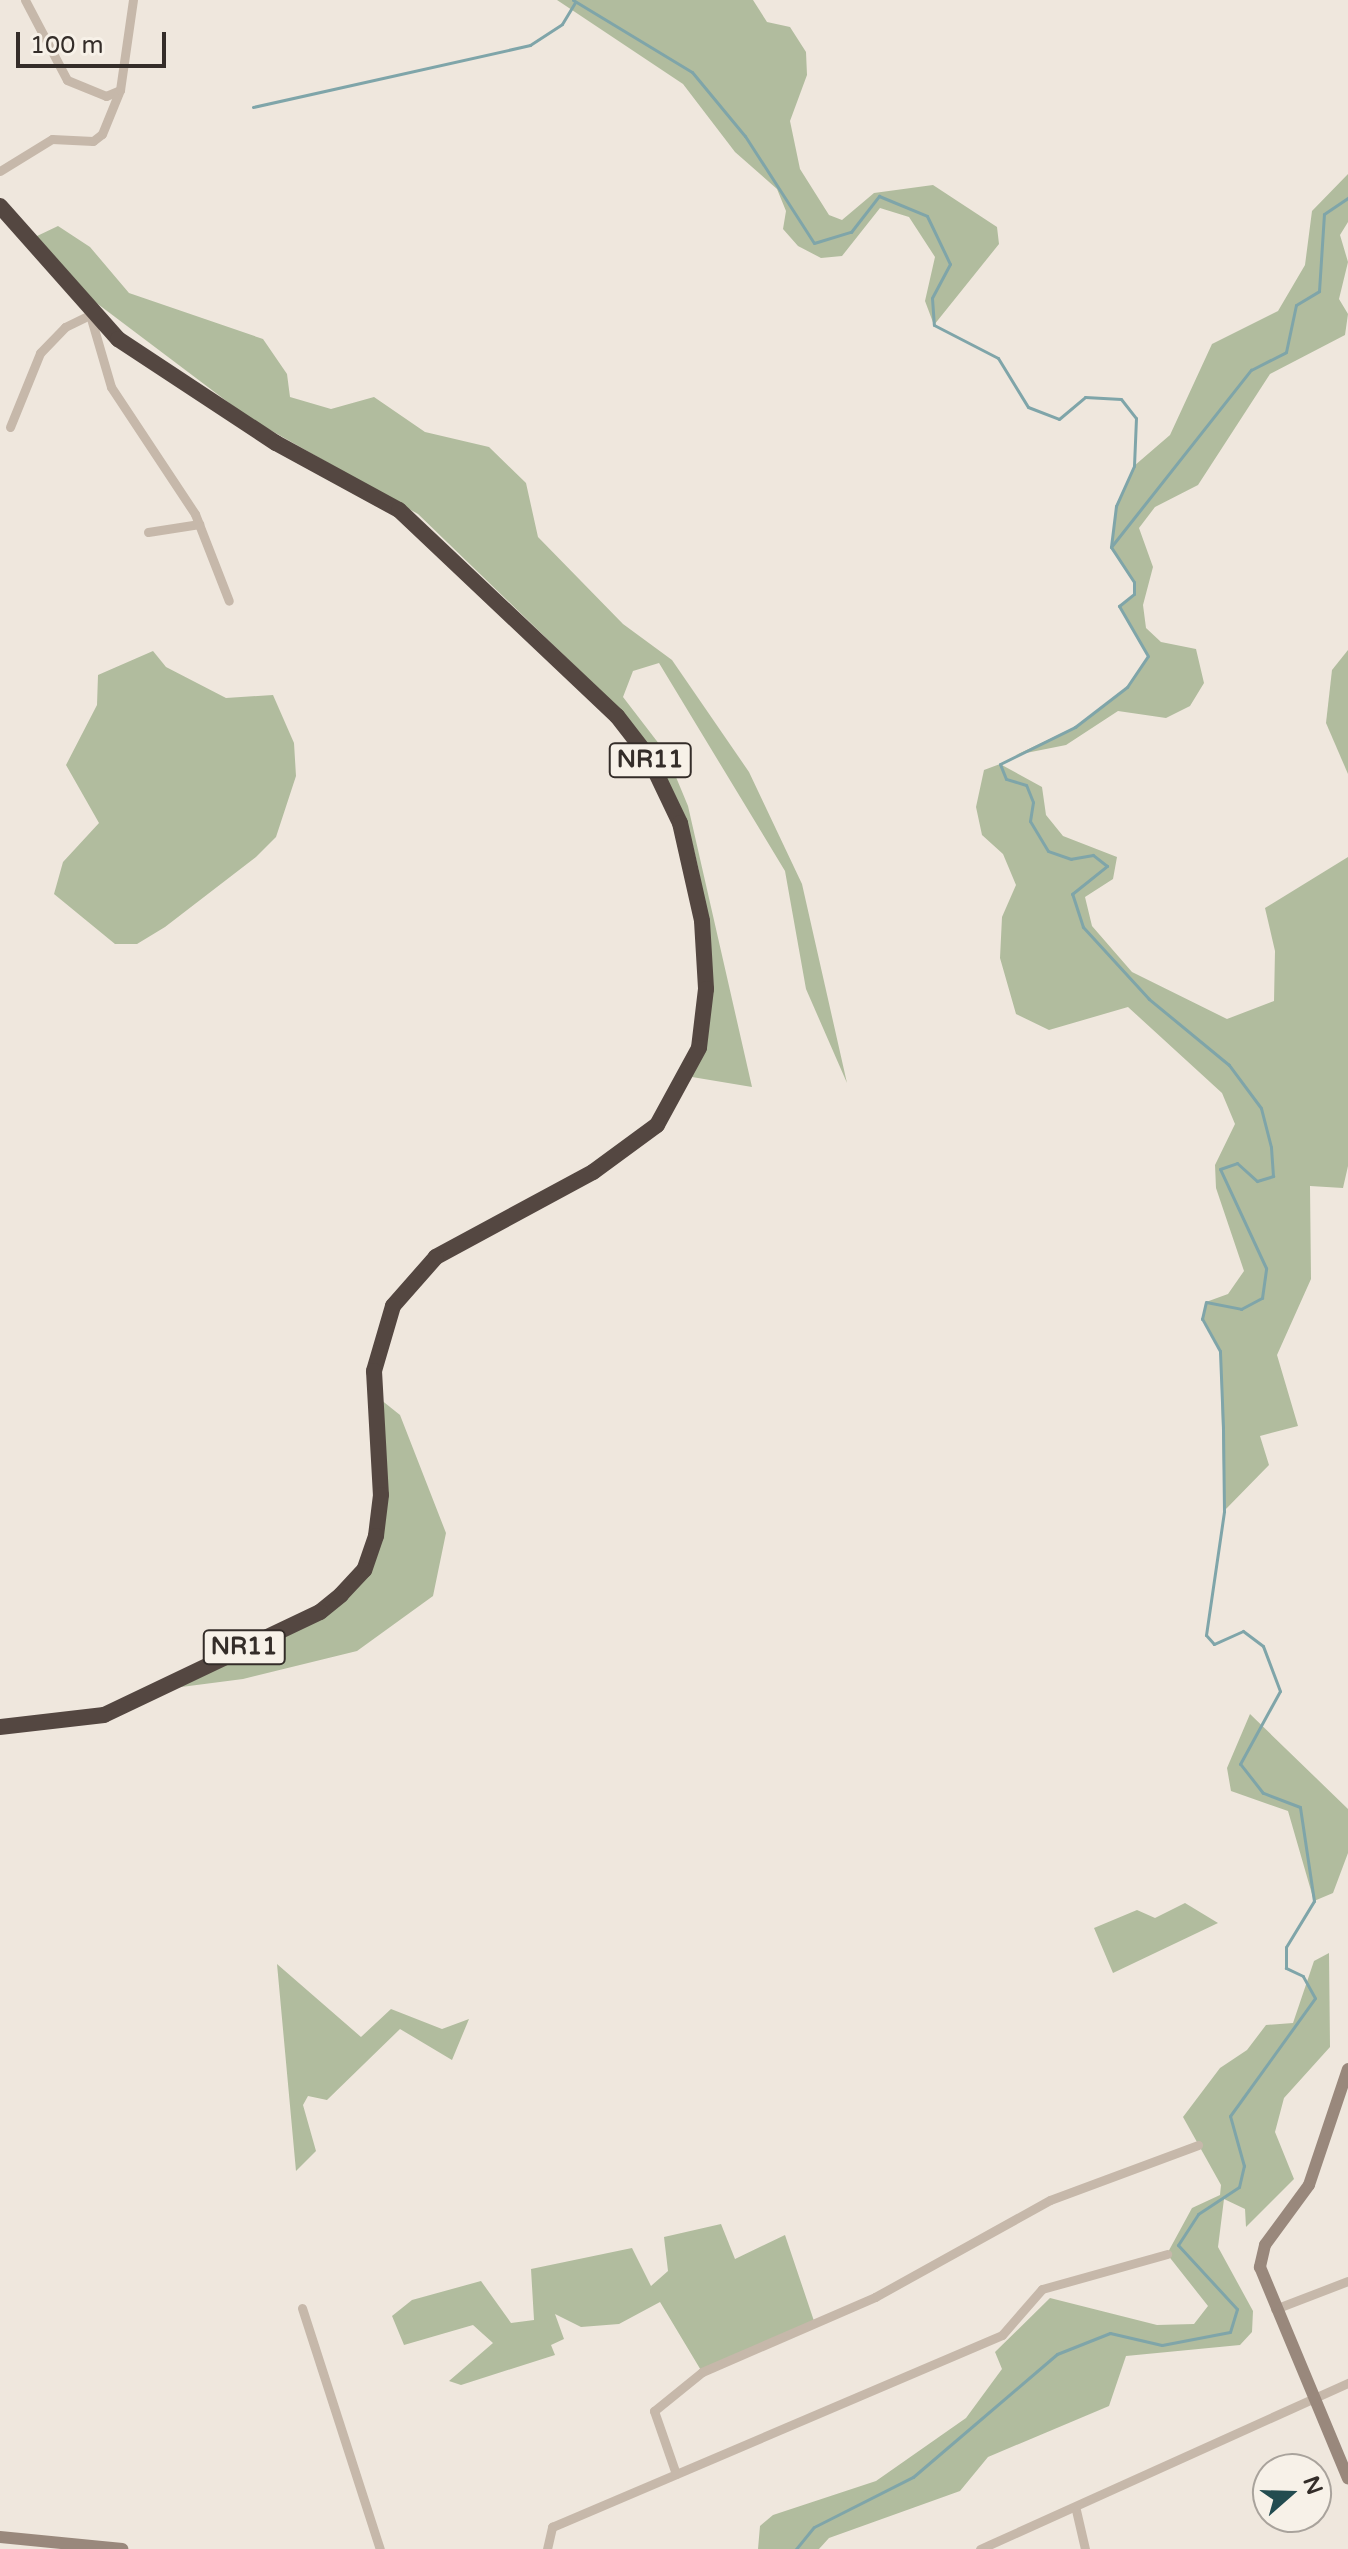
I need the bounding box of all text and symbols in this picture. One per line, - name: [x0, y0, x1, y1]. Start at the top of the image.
- scale bar: [20, 16, 170, 66]
- text: 100 m: [30, 31, 104, 60]
- road number: NR11: [608, 740, 692, 780]
- road number: NR11: [202, 1627, 286, 1667]
- north arrow: [1252, 2453, 1332, 2533]
- text: N: [1297, 2473, 1328, 2498]

